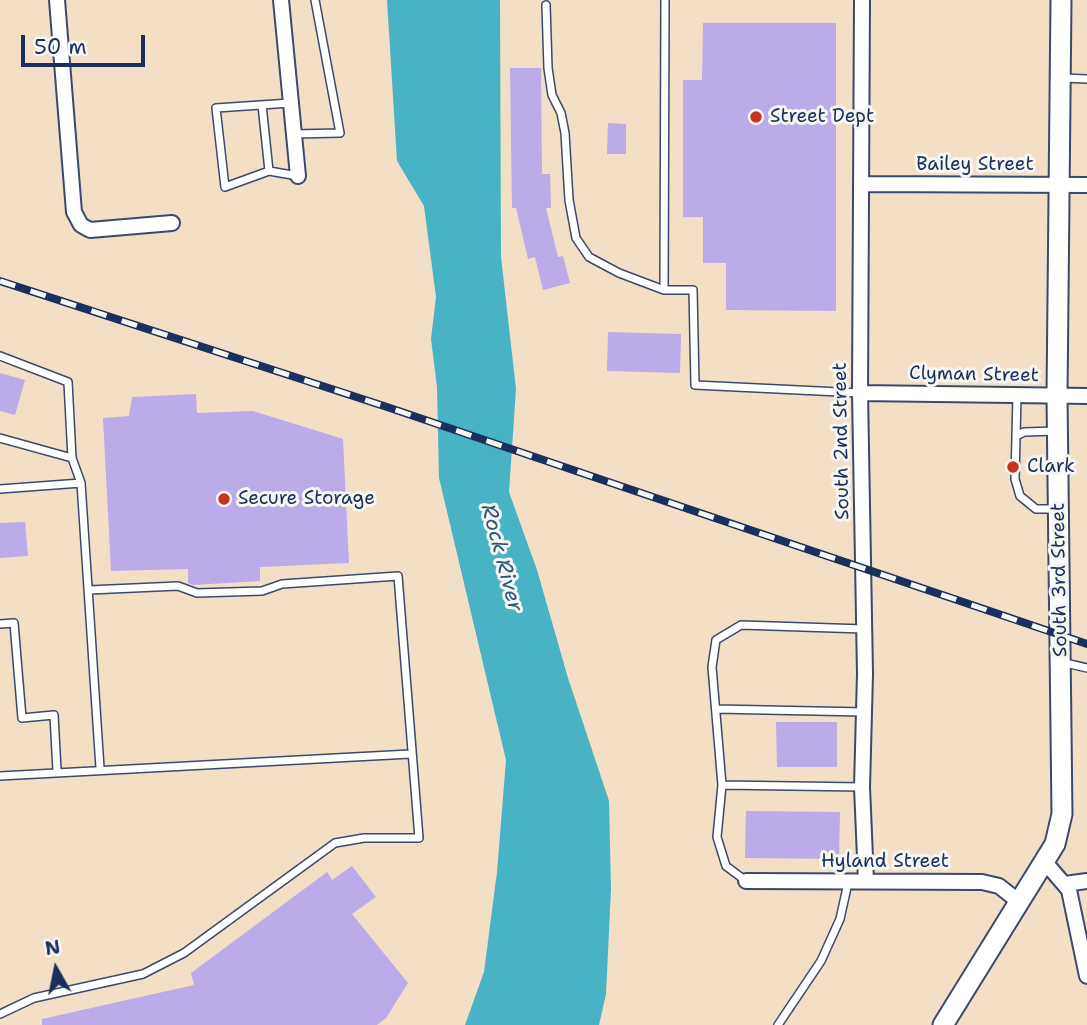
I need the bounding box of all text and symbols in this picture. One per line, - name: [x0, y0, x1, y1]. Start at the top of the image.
- scale bar: [24, 21, 149, 65]
- text: 50 m: [34, 33, 87, 61]
- place label: Street Dept: [770, 106, 874, 128]
- marker: Street Dept: [748, 109, 764, 125]
- street label: Bailey Street: [916, 154, 1034, 176]
- street label: South 2nd Street: [829, 362, 855, 520]
- street label: Clyman Street: [909, 362, 1039, 388]
- place label: Clark: [1027, 456, 1075, 478]
- marker: Clark: [1005, 459, 1021, 475]
- place label: Secure Storage: [238, 488, 375, 510]
- marker: Secure Storage: [216, 491, 232, 507]
- water label: Rock River: [475, 502, 527, 614]
- street label: South 3rd Street: [1047, 503, 1073, 657]
- street label: Hyland Street: [821, 851, 949, 873]
- north arrow: [21, 934, 91, 1004]
- text: N: [43, 934, 62, 961]

